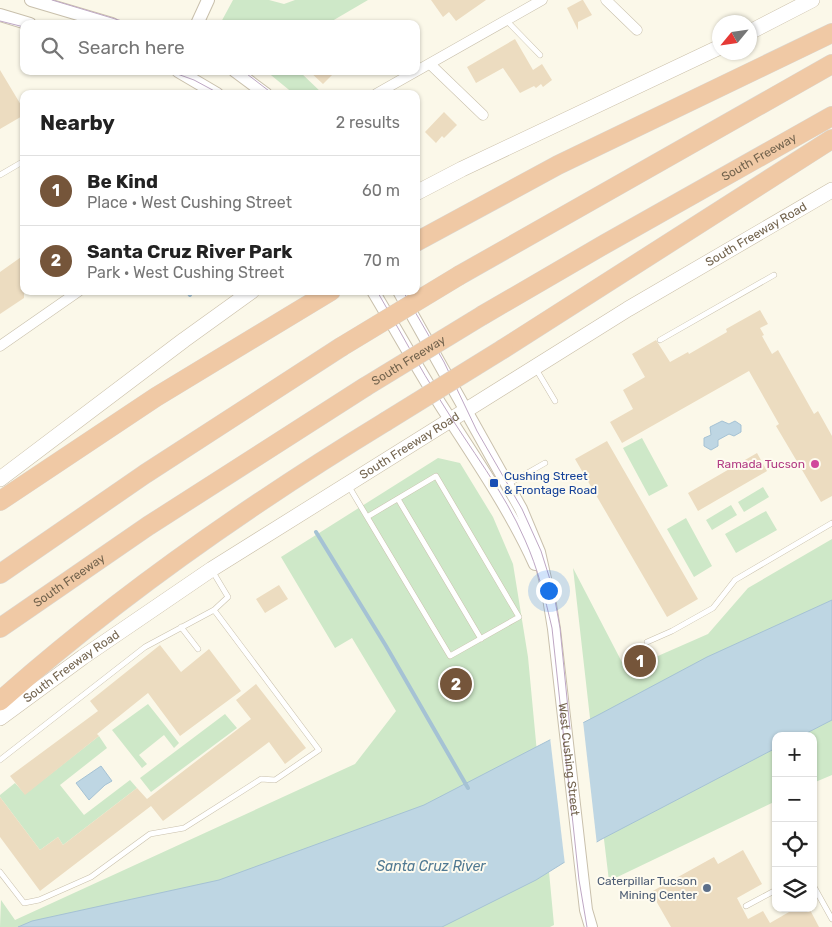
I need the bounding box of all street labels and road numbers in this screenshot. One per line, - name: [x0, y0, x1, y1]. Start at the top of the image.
- street label: South Freeway: [719, 130, 799, 184]
- street label: South Freeway Road: [703, 199, 809, 269]
- street label: South Freeway: [369, 332, 448, 388]
- street label: South Freeway Road: [357, 409, 462, 482]
- street label: South Freeway: [31, 551, 108, 610]
- street label: South Freeway Road: [21, 627, 122, 706]
- street label: West Cushing Street: [555, 702, 582, 817]

